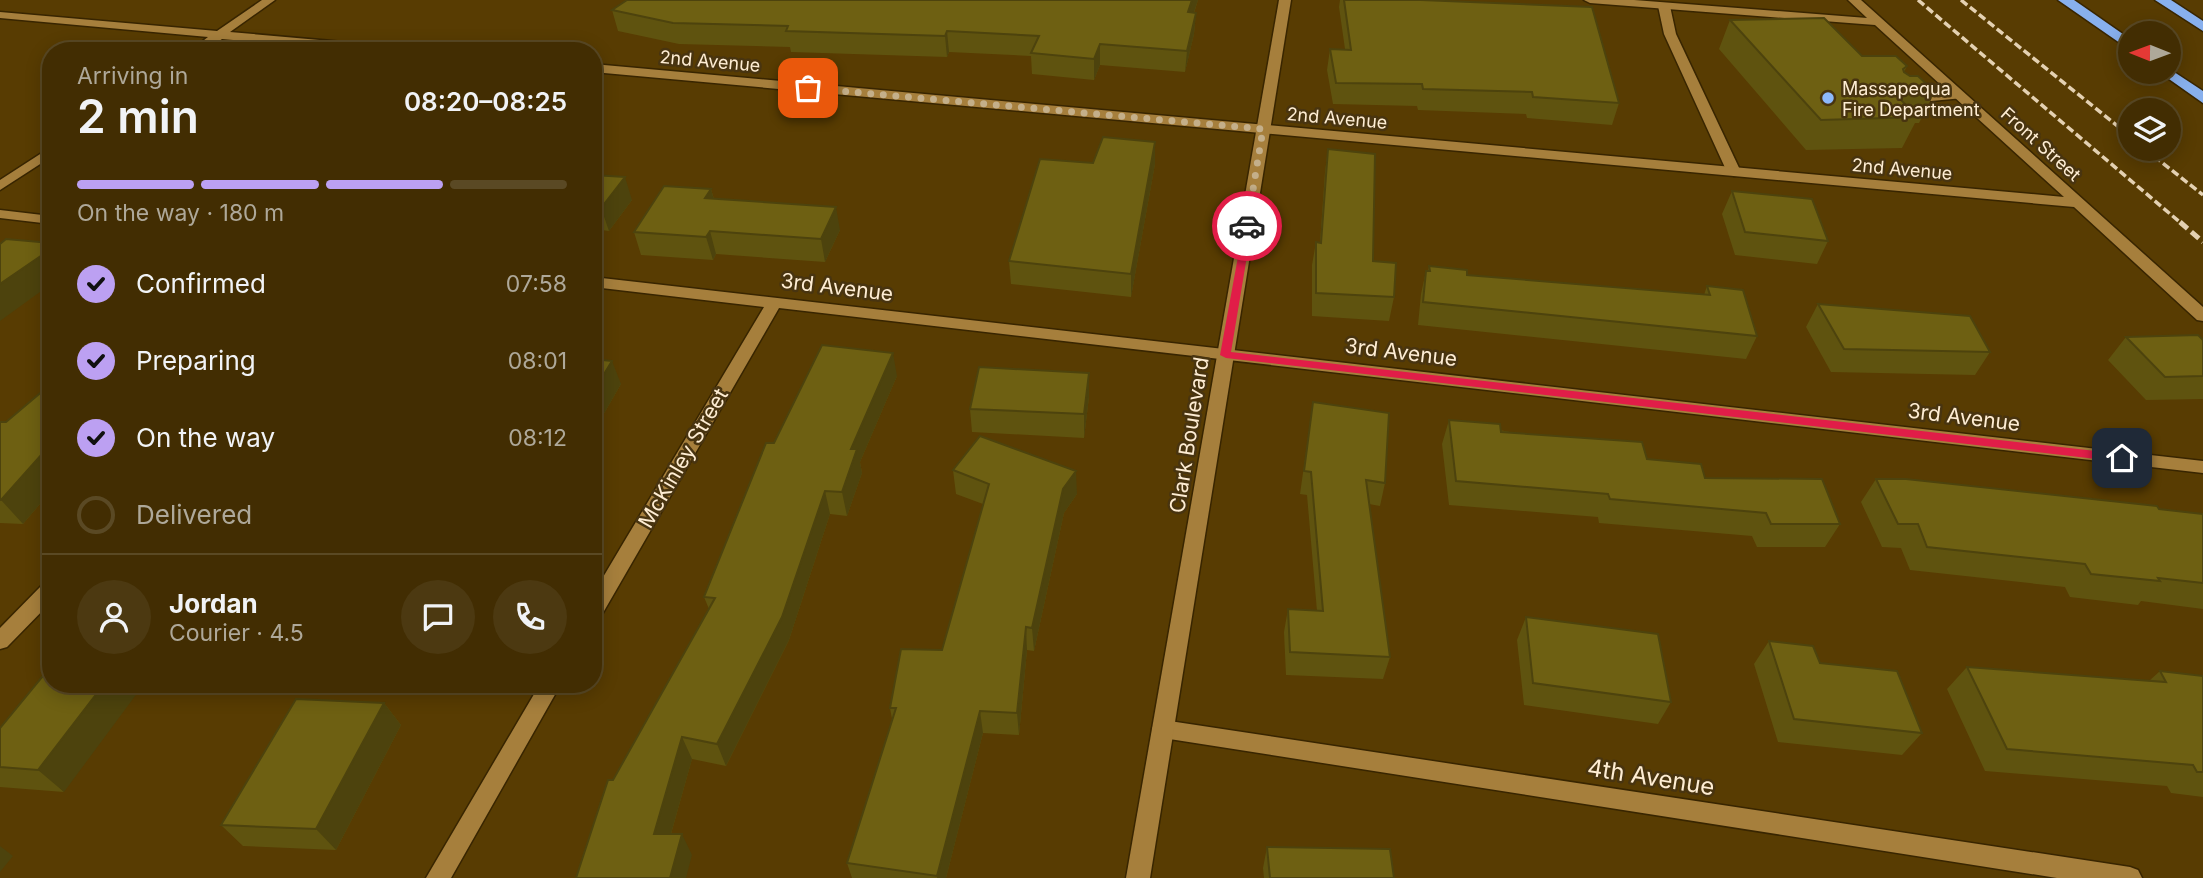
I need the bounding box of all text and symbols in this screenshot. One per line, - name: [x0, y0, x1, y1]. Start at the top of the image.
- north arrow: [2118, 21, 2180, 84]
- map controls: [2118, 21, 2181, 161]
- street label: 2nd Avenue: [659, 46, 761, 76]
- pin: [778, 58, 838, 118]
- text: Arriving in: [77, 62, 188, 90]
- icon: bag: [789, 69, 827, 107]
- place label: Massapequa Fire Department: [1842, 78, 1980, 120]
- text: 08:20–08:25: [404, 86, 567, 117]
- text: 2 min: [77, 88, 199, 144]
- marker: Massapequa Fire Department: [1820, 90, 1836, 106]
- button: layers: [2118, 98, 2181, 161]
- street label: 2nd Avenue: [1286, 103, 1388, 133]
- street label: Front Street: [1997, 103, 2085, 185]
- street label: 2nd Avenue: [1851, 154, 1953, 184]
- courier: [1212, 191, 1282, 261]
- text: On the way · 180 m: [77, 199, 284, 227]
- icon: car: [1228, 207, 1266, 245]
- icon: check: [77, 265, 115, 303]
- text: Confirmed: [136, 268, 266, 299]
- street label: 3rd Avenue: [779, 268, 895, 306]
- text: 07:58: [506, 270, 567, 298]
- street label: 3rd Avenue: [1343, 333, 1459, 371]
- icon: check: [77, 342, 115, 380]
- text: Preparing: [136, 345, 256, 376]
- text: 08:01: [508, 347, 567, 375]
- street label: Clark Boulevard: [1164, 355, 1214, 515]
- street label: McKinley Street: [633, 384, 733, 532]
- street label: 3rd Avenue: [1906, 398, 2022, 436]
- icon: check: [77, 419, 115, 457]
- text: On the way: [136, 422, 275, 453]
- text: 08:12: [508, 424, 567, 452]
- pin: [2092, 428, 2152, 488]
- icon: home: [2103, 439, 2141, 477]
- text: Delivered: [136, 499, 252, 530]
- button: person: [77, 580, 151, 654]
- button: chat: [401, 580, 475, 654]
- button: phone: [493, 580, 567, 654]
- text: Jordan: [169, 588, 258, 619]
- text: Courier · 4.5: [169, 619, 304, 647]
- street label: 4th Avenue: [1585, 753, 1717, 801]

